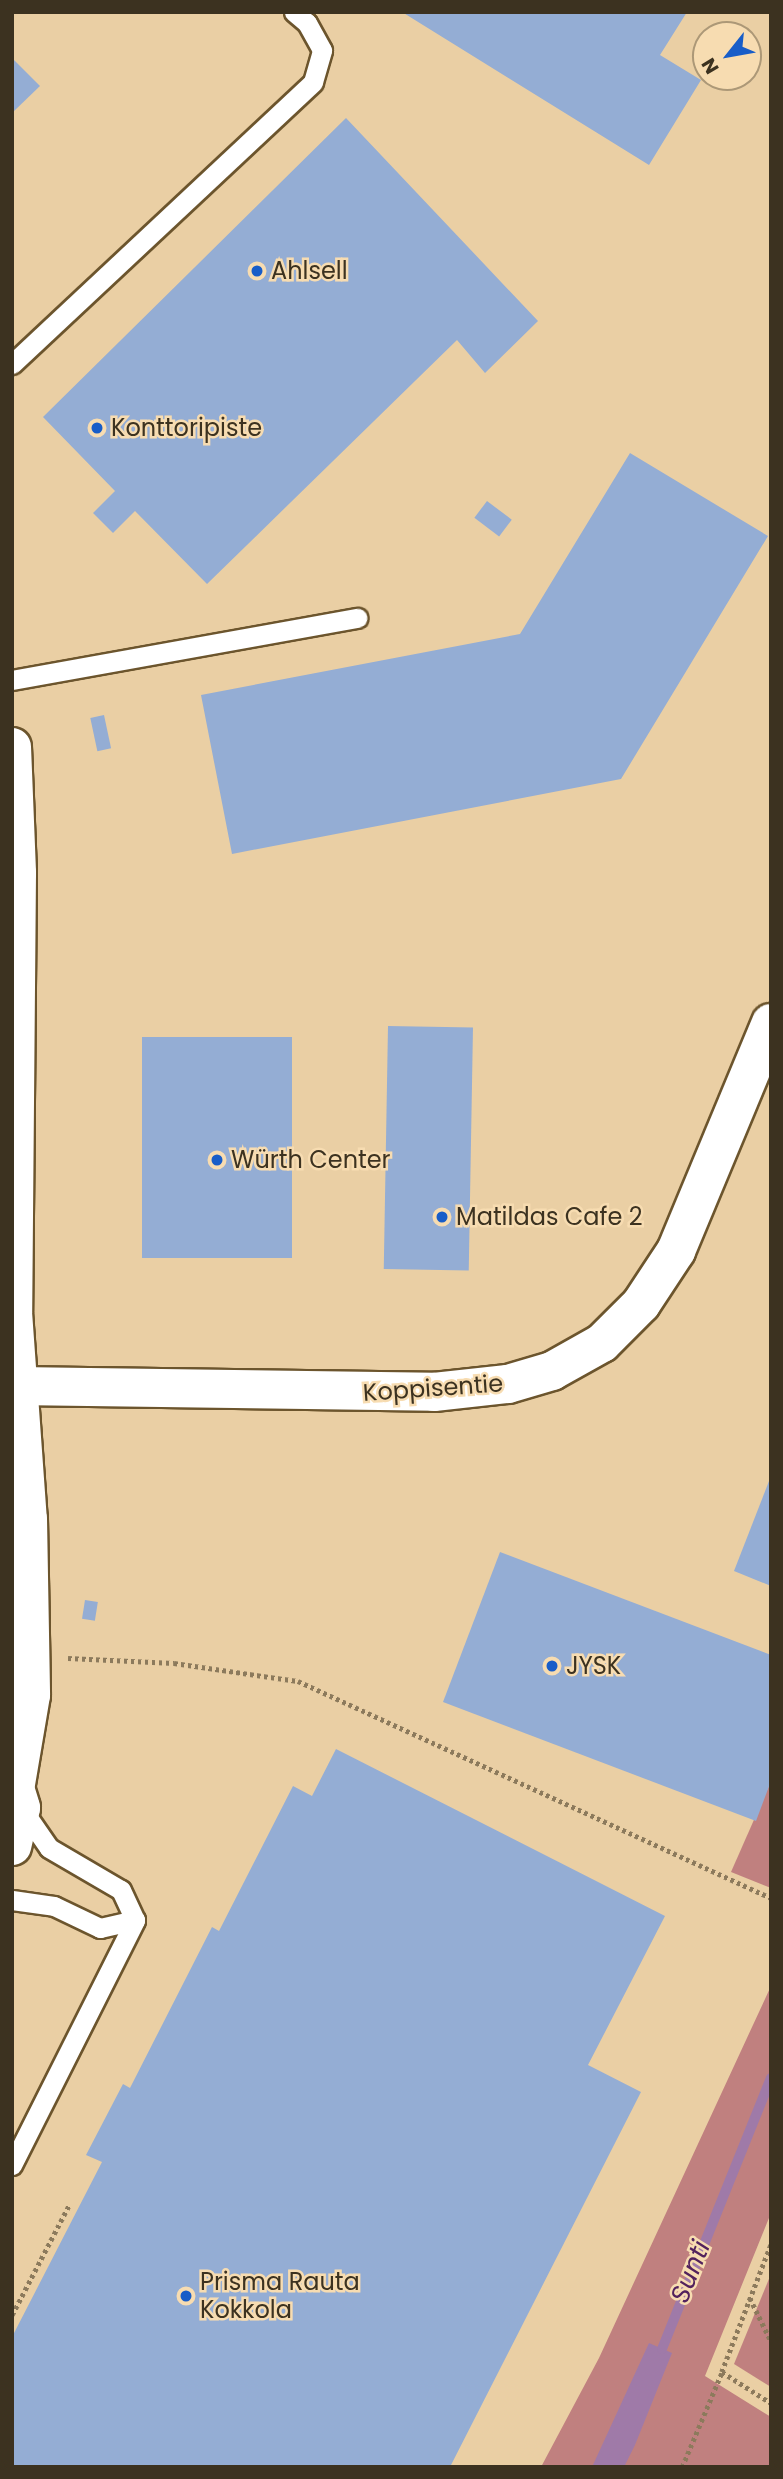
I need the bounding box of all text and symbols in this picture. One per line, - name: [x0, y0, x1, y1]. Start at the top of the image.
- north arrow: [692, 21, 762, 91]
- text: N: [695, 53, 726, 79]
- place label: Ahlsell: [271, 257, 348, 285]
- marker: Ahlsell: [249, 263, 265, 279]
- place label: Konttoripiste: [111, 414, 262, 442]
- marker: Konttoripiste: [89, 420, 105, 436]
- place label: Würth Center: [231, 1146, 391, 1174]
- marker: Würth Center: [209, 1152, 225, 1168]
- place label: Matildas Cafe 2: [456, 1203, 643, 1231]
- marker: Matildas Cafe 2: [434, 1209, 450, 1225]
- street label: Koppisentie: [362, 1369, 504, 1407]
- place label: JYSK: [566, 1652, 621, 1680]
- marker: JYSK: [544, 1658, 560, 1674]
- water label: Sunti: [664, 2236, 718, 2308]
- place label: Prisma Rauta Kokkola: [200, 2268, 360, 2324]
- marker: Prisma Rauta Kokkola: [178, 2288, 194, 2304]

